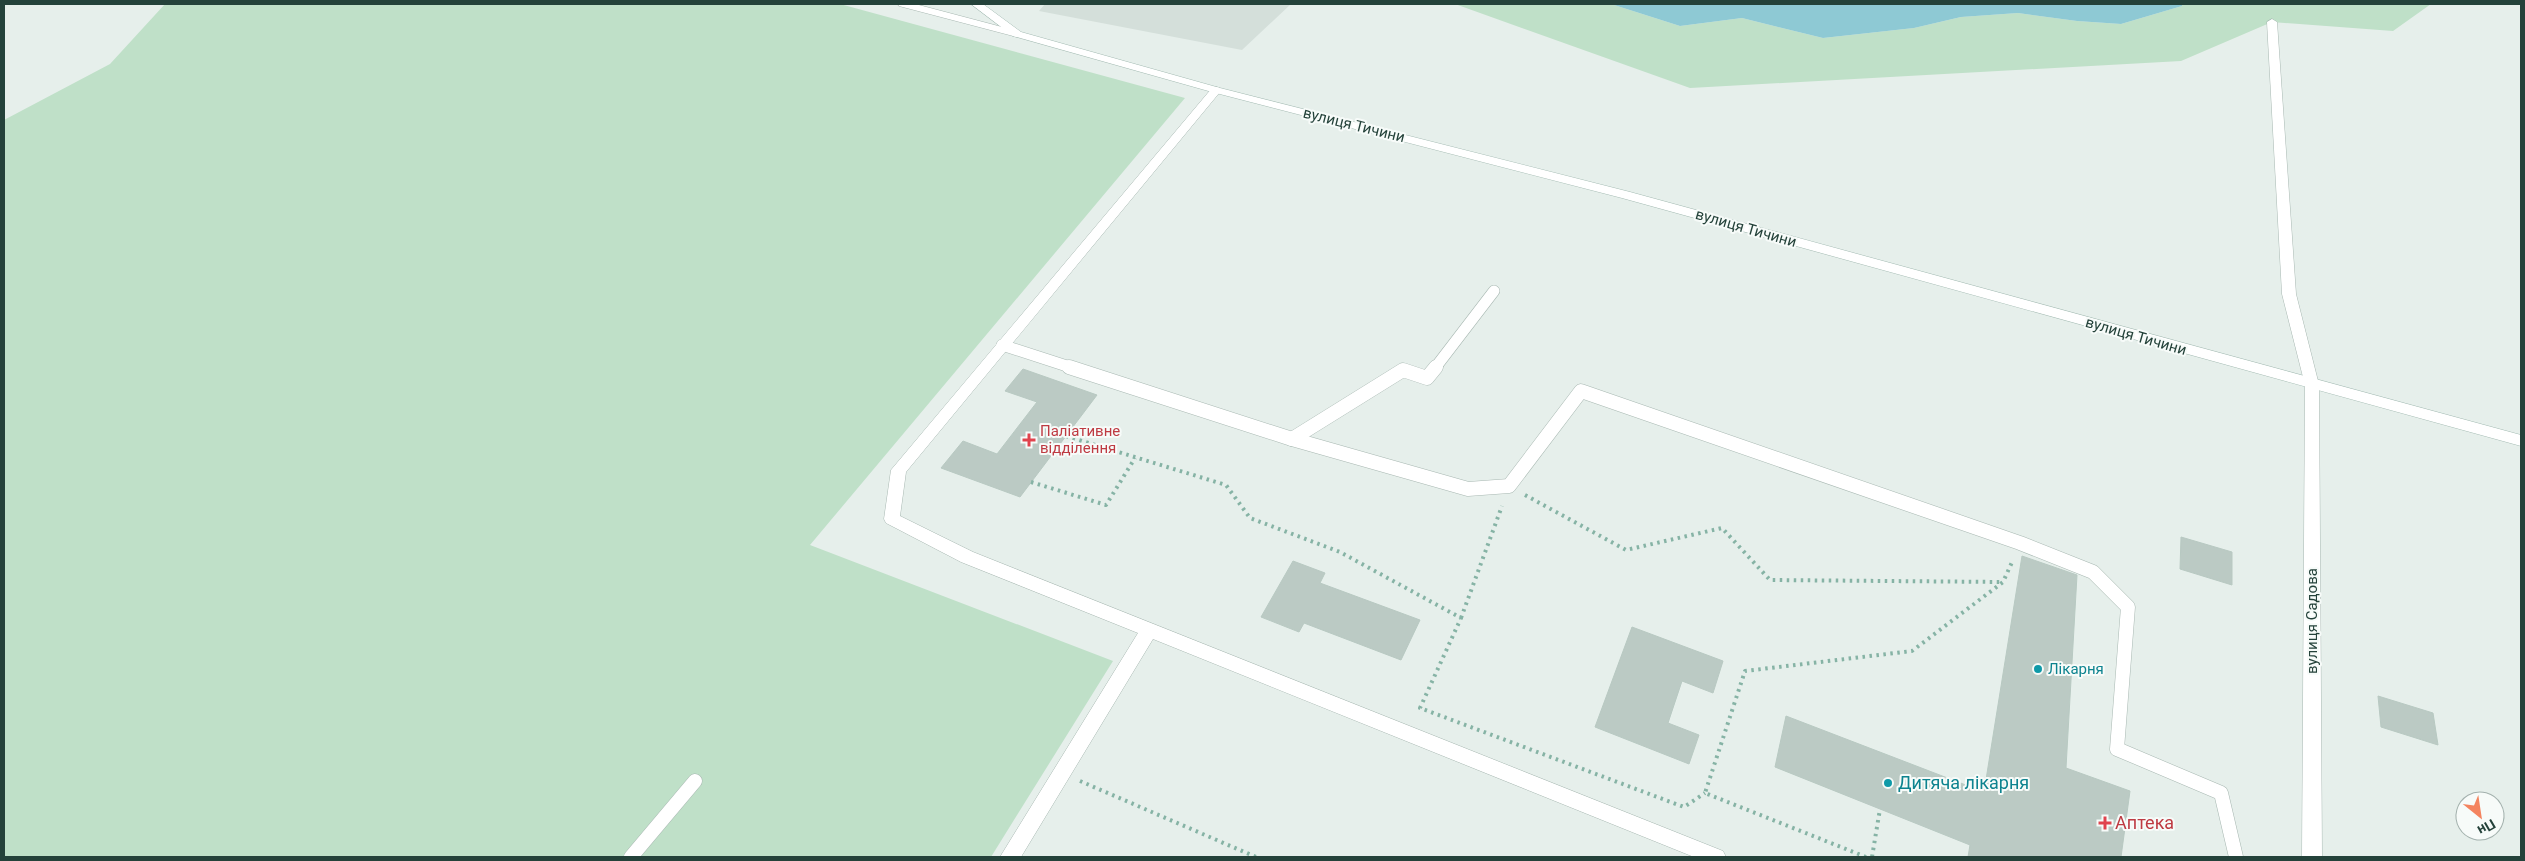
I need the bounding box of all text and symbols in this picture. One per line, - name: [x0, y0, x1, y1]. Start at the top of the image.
- street label: вулиця Тичини: [1301, 104, 1407, 146]
- street label: вулиця Тичини: [1693, 205, 1799, 251]
- street label: вулиця Тичини: [2083, 313, 2189, 359]
- place label: Паліативне відділення: [1040, 422, 1120, 457]
- marker: Паліативне відділення: [1022, 433, 1036, 447]
- street label: вулиця Садова: [2303, 568, 2321, 674]
- place label: Лікарня: [2048, 660, 2104, 678]
- marker: Лікарня: [2032, 663, 2044, 675]
- place label: Дитяча лікарня: [1898, 772, 2029, 793]
- marker: Дитяча лікарня: [1882, 777, 1894, 789]
- north arrow: [2455, 791, 2505, 841]
- place label: Аптека: [2115, 812, 2174, 833]
- text: Пн: [2475, 816, 2498, 839]
- marker: Аптека: [2099, 817, 2111, 829]

